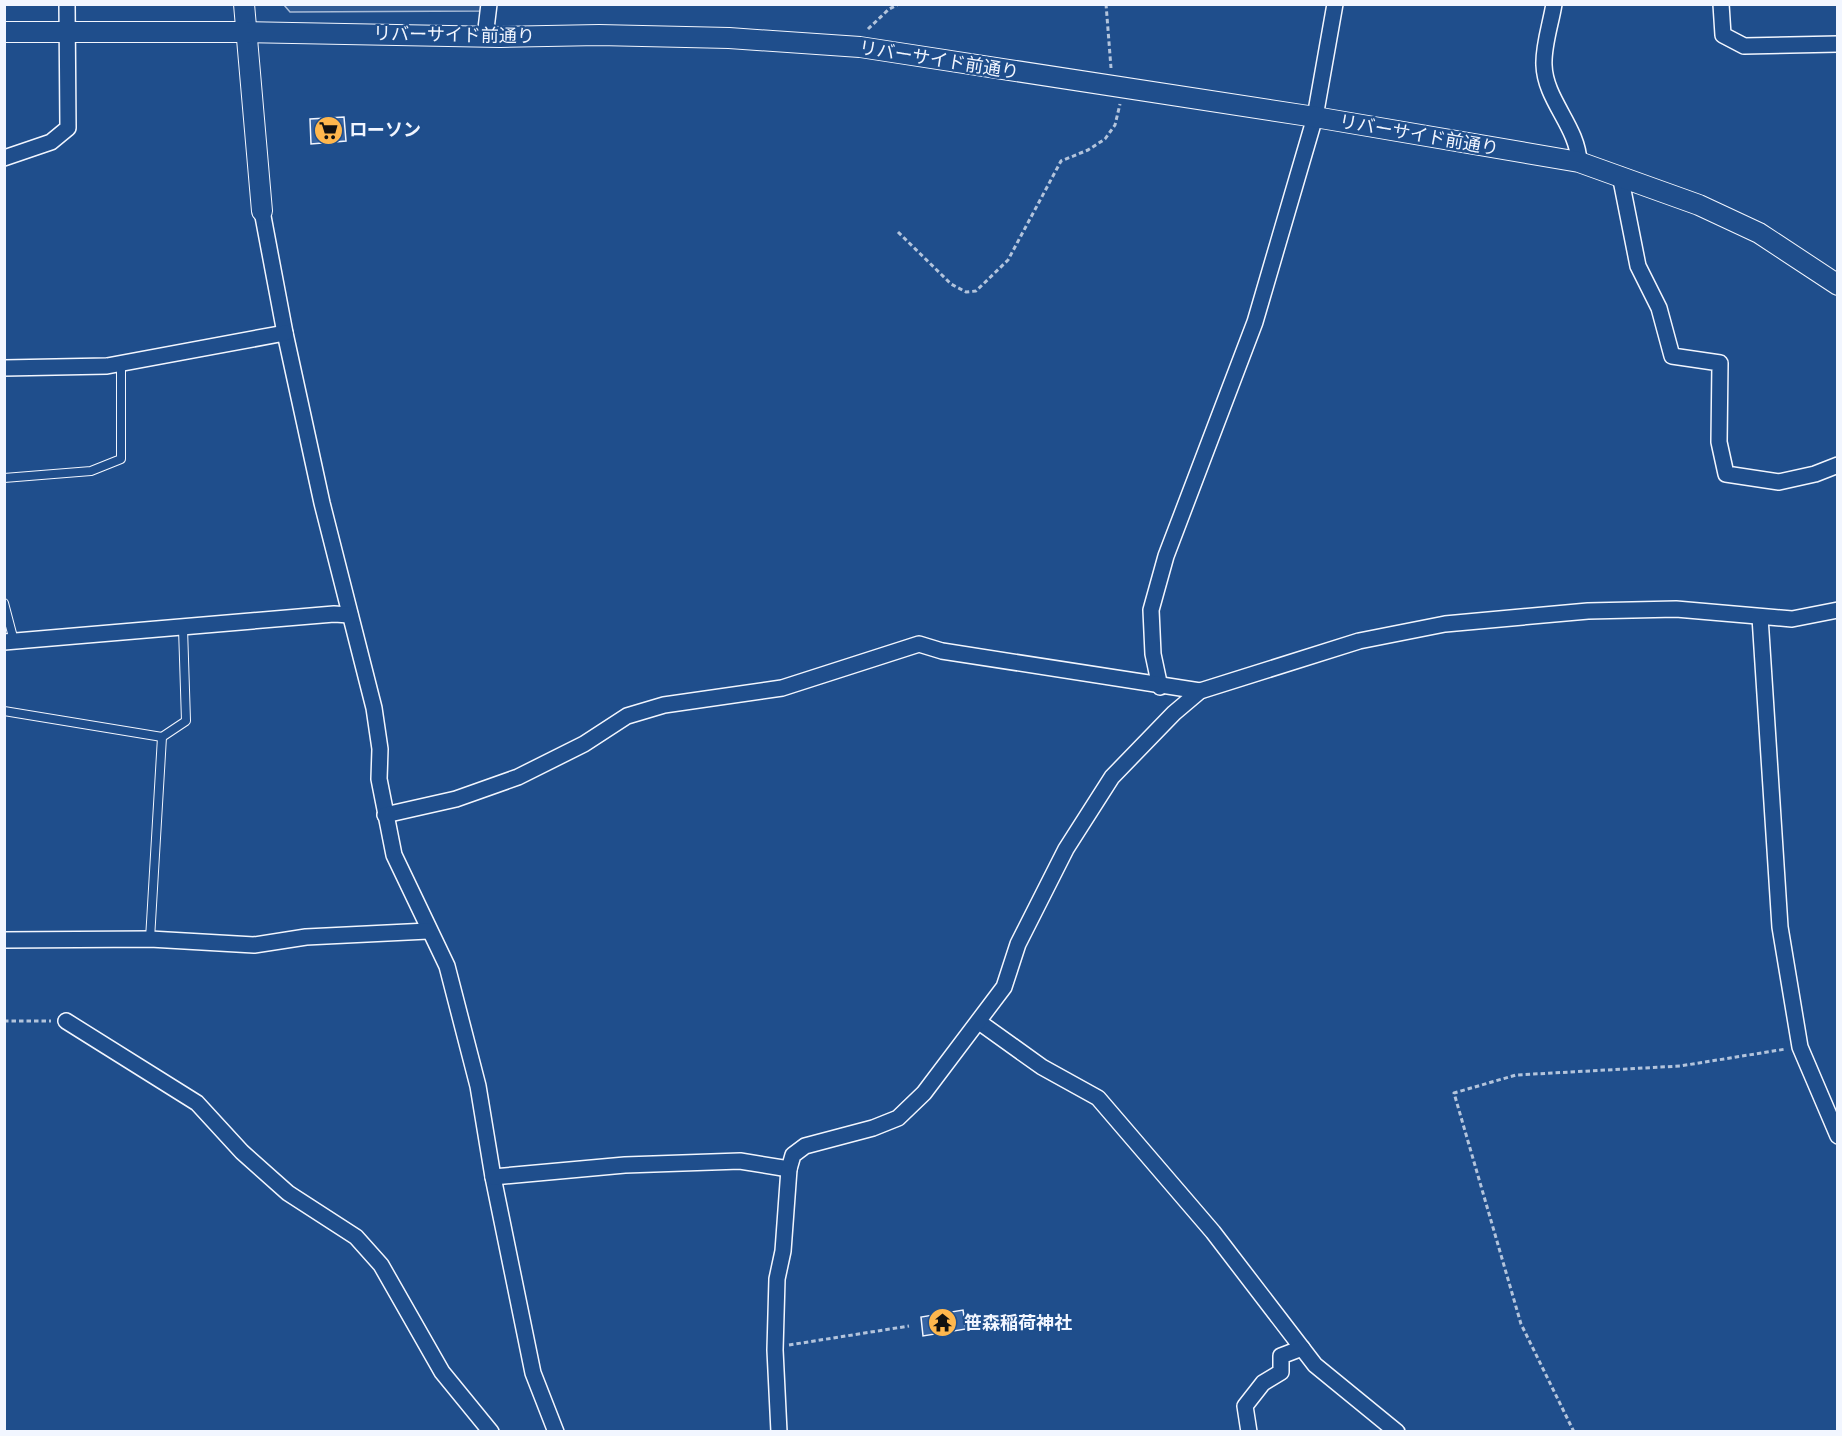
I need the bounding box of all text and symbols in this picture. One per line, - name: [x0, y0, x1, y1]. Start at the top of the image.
- street label: リバーサイド前通り: [373, 23, 535, 47]
- street label: リバーサイド前通り: [857, 36, 1021, 84]
- street label: リバーサイド前通り: [1337, 110, 1501, 160]
- supermarket icon: ローソン: [312, 114, 344, 146]
- place label: ローソン: [349, 119, 421, 141]
- temple icon: 笹森稲荷神社: [927, 1307, 959, 1339]
- place label: 笹森稲荷神社: [964, 1312, 1072, 1334]

